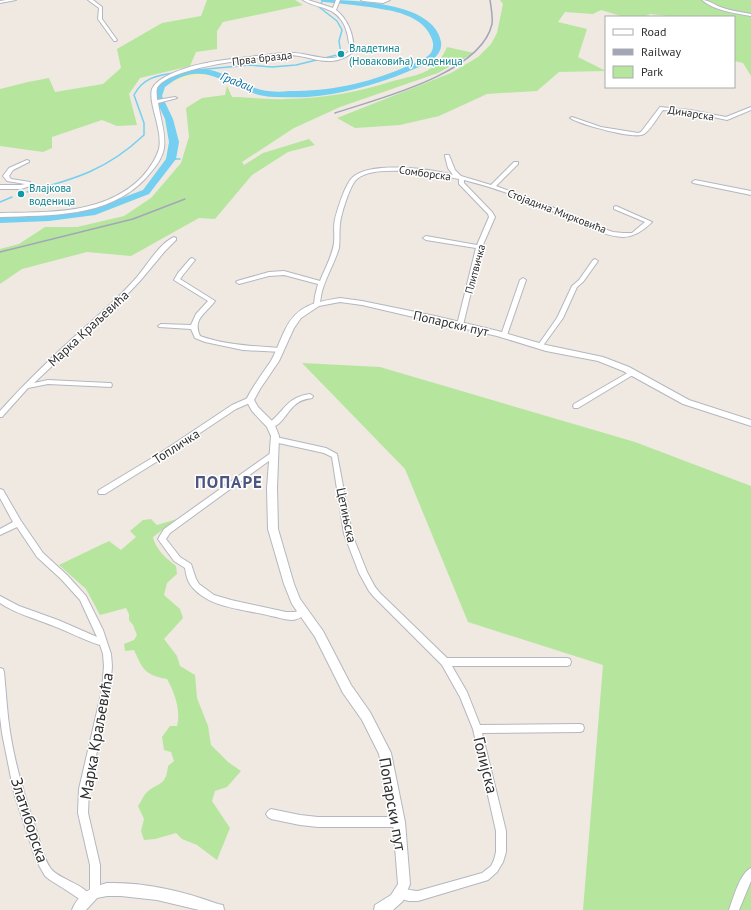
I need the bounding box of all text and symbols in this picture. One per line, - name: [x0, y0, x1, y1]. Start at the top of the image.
- legend: [605, 16, 735, 88]
- text: Road: [641, 24, 666, 39]
- place label: Владетина (Новаковића) воденица: [349, 41, 463, 68]
- text: Railway: [641, 44, 681, 59]
- street label: Прва бразда: [231, 47, 293, 69]
- marker: Владетина (Новаковића) воденица: [336, 49, 346, 59]
- text: Park: [641, 64, 663, 79]
- water label: Градац: [219, 68, 256, 95]
- street label: Динарска: [667, 102, 715, 124]
- street label: Сомборска: [398, 162, 452, 184]
- place label: Влајкова воденица: [29, 181, 75, 208]
- street label: Стојадина Мирковића: [505, 186, 609, 236]
- marker: Влајкова воденица: [16, 189, 26, 199]
- street label: Плитвичка: [462, 243, 488, 295]
- street label: Марка Краљевића: [44, 287, 132, 370]
- street label: Попарски пут: [412, 307, 491, 341]
- street label: Топличка: [150, 425, 203, 468]
- district label: ПОПАРЕ: [195, 471, 263, 493]
- street label: Цетињска: [332, 486, 361, 544]
- street label: Марка Краљевића: [75, 671, 117, 801]
- street label: Голијска: [469, 735, 503, 795]
- street label: Попарски пут: [375, 756, 411, 853]
- street label: Златиборска: [7, 775, 53, 865]

